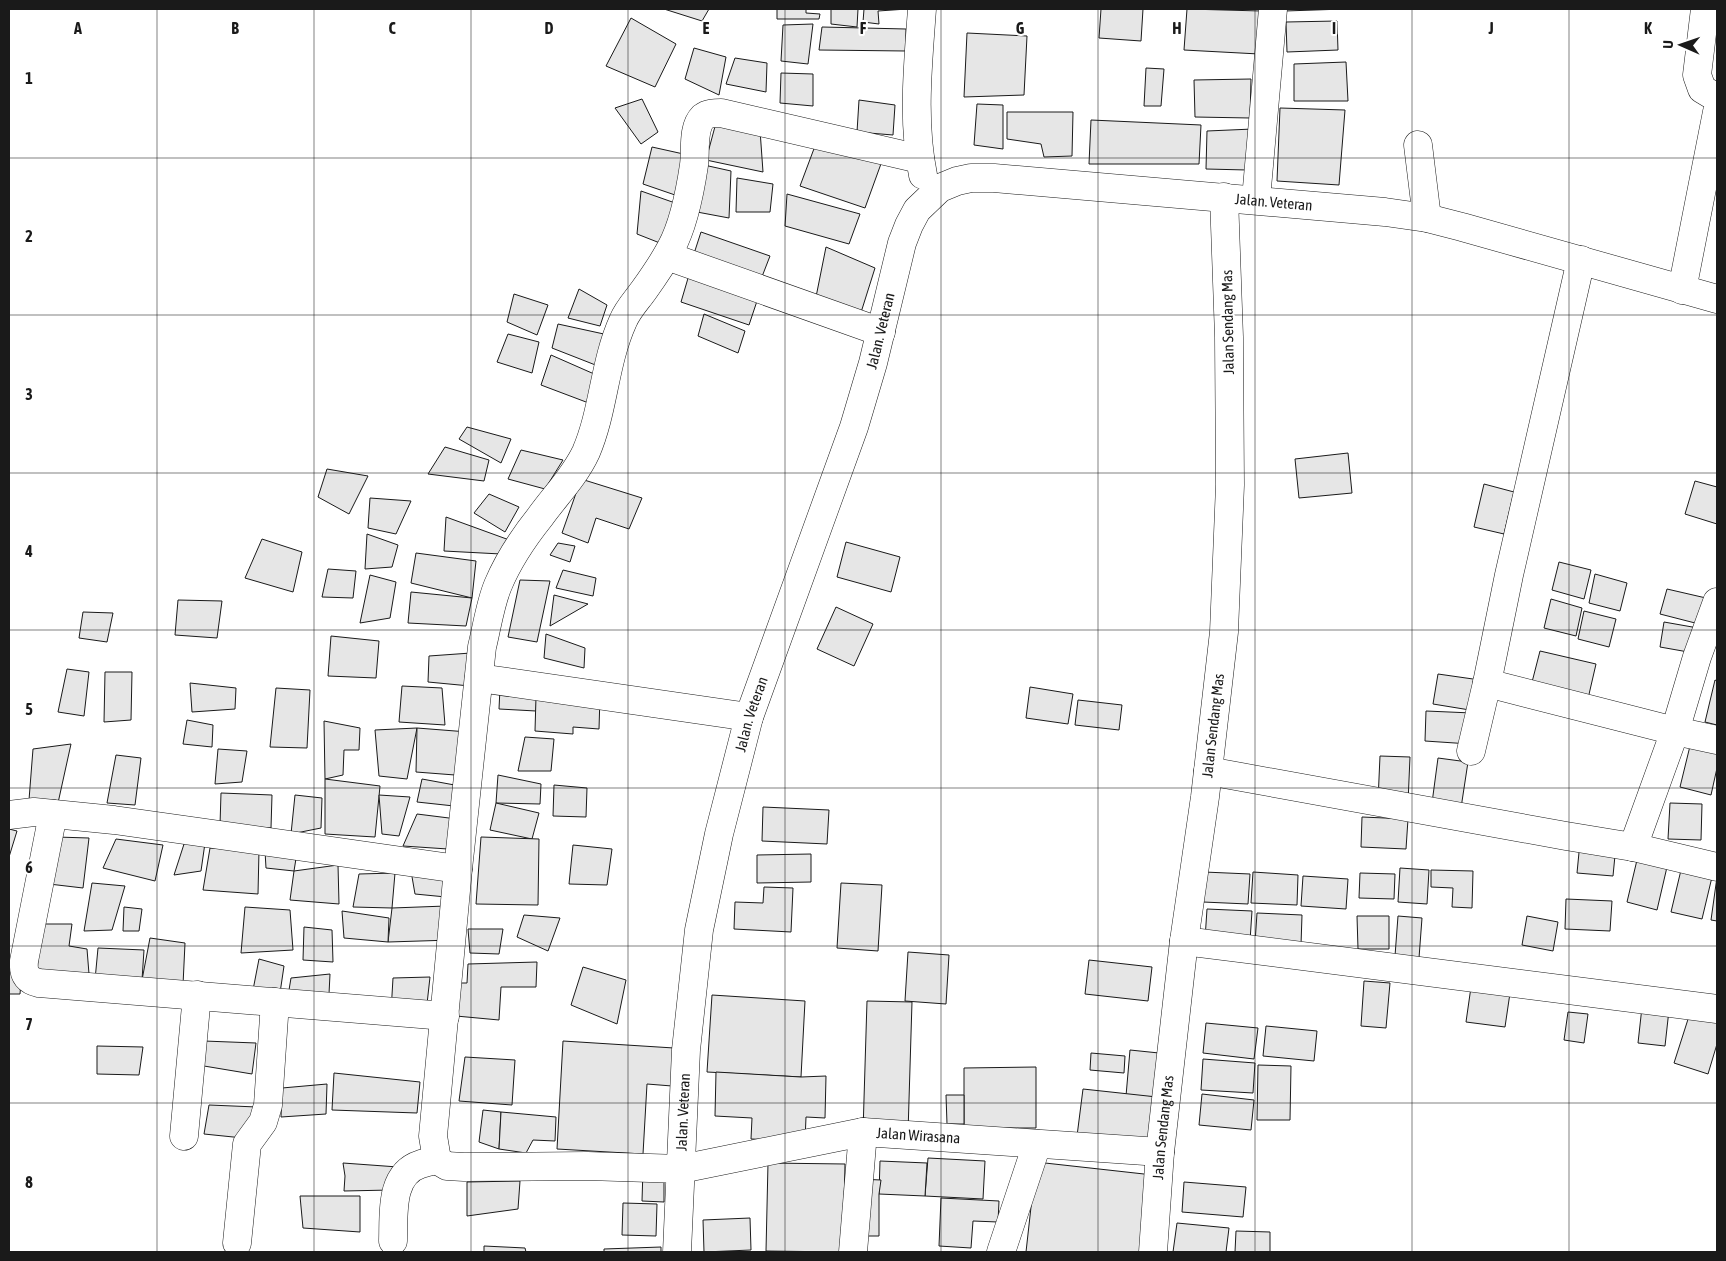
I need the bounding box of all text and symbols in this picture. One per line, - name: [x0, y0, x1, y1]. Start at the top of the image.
- text: A: [73, 19, 82, 37]
- text: B: [231, 19, 239, 37]
- text: C: [388, 19, 396, 37]
- text: D: [545, 19, 554, 37]
- text: E: [703, 19, 710, 37]
- text: F: [860, 19, 867, 37]
- text: G: [1016, 19, 1025, 37]
- text: H: [1172, 19, 1182, 37]
- text: I: [1332, 19, 1336, 37]
- text: J: [1487, 19, 1494, 37]
- text: K: [1644, 19, 1652, 37]
- north arrow: [1656, 20, 1706, 70]
- text: U: [1660, 40, 1676, 49]
- text: 1: [25, 69, 33, 87]
- street label: Jalan. Veteran: [1234, 190, 1313, 214]
- text: 2: [25, 227, 33, 245]
- street label: Jalan Sendang Mas: [1218, 270, 1237, 374]
- street label: Jalan. Veteran: [863, 291, 898, 371]
- text: 3: [25, 385, 33, 403]
- text: 4: [24, 542, 33, 560]
- street label: Jalan Sendang Mas: [1198, 673, 1227, 779]
- street label: Jalan. Veteran: [731, 674, 771, 754]
- text: 5: [25, 700, 33, 718]
- text: 6: [25, 858, 33, 876]
- text: 7: [25, 1015, 33, 1033]
- street label: Jalan. Veteran: [673, 1073, 693, 1151]
- street label: Jalan Sendang Mas: [1149, 1074, 1177, 1180]
- street label: Jalan Wirasana: [876, 1124, 961, 1147]
- text: 8: [25, 1173, 33, 1191]

